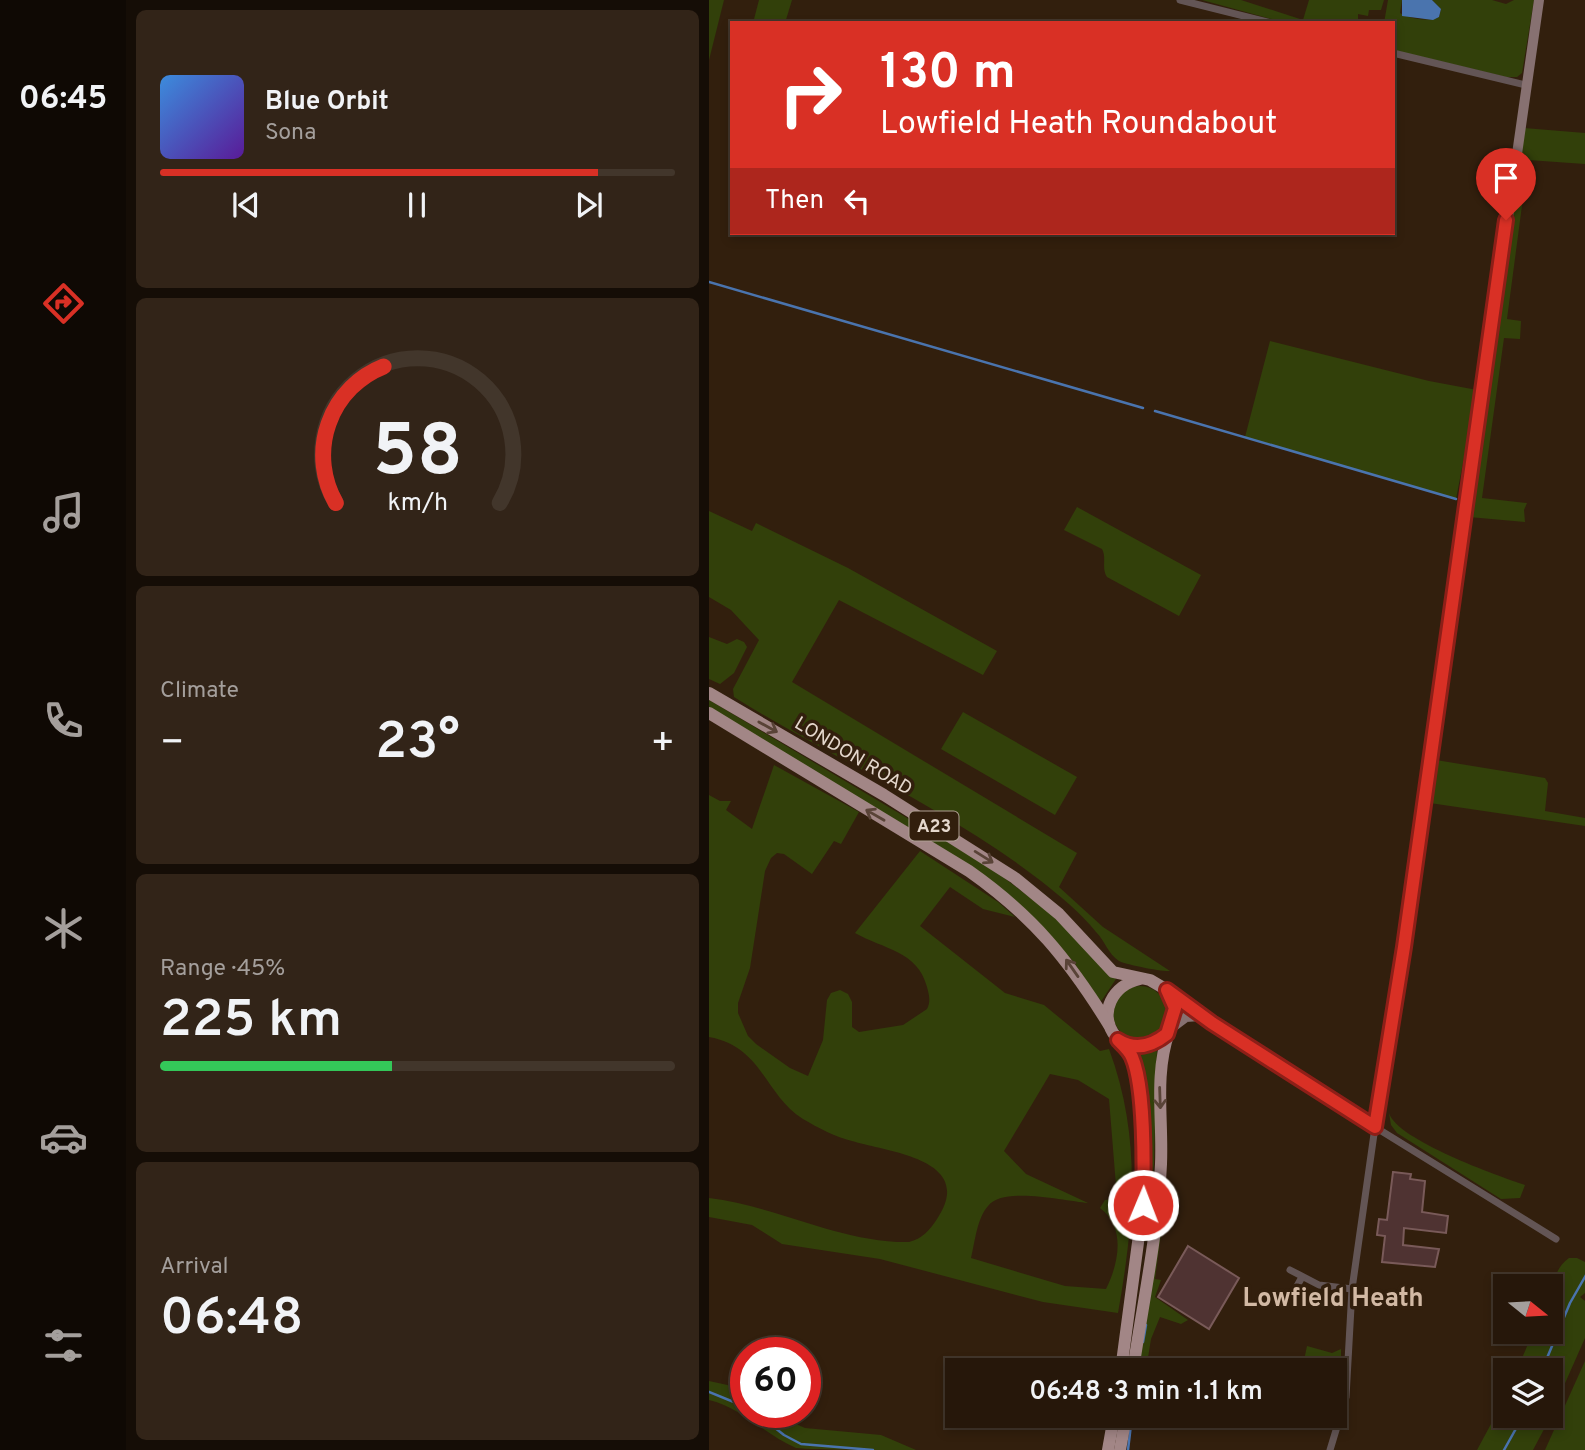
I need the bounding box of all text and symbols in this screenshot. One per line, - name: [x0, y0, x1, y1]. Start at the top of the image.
- text: 130 m: [880, 44, 1016, 106]
- icon: right: [765, 49, 856, 140]
- text: 06:45: [19, 80, 107, 120]
- text: Blue Orbit: [265, 86, 389, 119]
- text: Lowfield Heath Roundabout: [880, 105, 1277, 145]
- text: Sona: [265, 119, 316, 148]
- pin: [1476, 148, 1536, 220]
- icon: arrive: [1487, 159, 1525, 197]
- icon: left: [838, 182, 876, 220]
- text: Then: [765, 185, 824, 218]
- icon: previous: [227, 186, 265, 224]
- icon: pause: [398, 186, 436, 224]
- icon: next: [570, 186, 608, 224]
- icon: directions: [39, 279, 88, 328]
- text: 58: [372, 409, 463, 501]
- icon: music: [39, 488, 88, 537]
- text: km/h: [387, 488, 448, 520]
- text: Climate: [160, 677, 239, 706]
- icon: phone: [39, 696, 88, 745]
- text: 23°: [375, 711, 460, 777]
- street label: LONDON ROAD: [790, 712, 916, 801]
- text: −: [160, 720, 185, 769]
- text: +: [650, 720, 675, 769]
- one-way arrow: [758, 720, 778, 734]
- one-way arrow: [865, 808, 885, 822]
- road number: A23: [910, 812, 959, 840]
- one-way arrow: [974, 850, 994, 864]
- icon: climate: [39, 904, 88, 953]
- text: Range · 45%: [160, 955, 285, 984]
- one-way arrow: [1065, 959, 1079, 978]
- text: 225 km: [160, 989, 342, 1055]
- one-way arrow: [1153, 1087, 1166, 1110]
- icon: car: [39, 1113, 88, 1162]
- position arrow: [1106, 1168, 1180, 1242]
- text: Arrival: [160, 1253, 229, 1282]
- north arrow: [1493, 1274, 1563, 1344]
- map controls: [1493, 1274, 1563, 1428]
- district label: Lowfield Heath: [1242, 1283, 1424, 1316]
- text: 06:48: [160, 1287, 303, 1353]
- icon: filters: [39, 1321, 88, 1370]
- speed limit sign: 60: [730, 1337, 821, 1428]
- button: layers: [1493, 1358, 1563, 1428]
- text: 06:48 · 3 min · 1.1 km: [1029, 1376, 1263, 1409]

